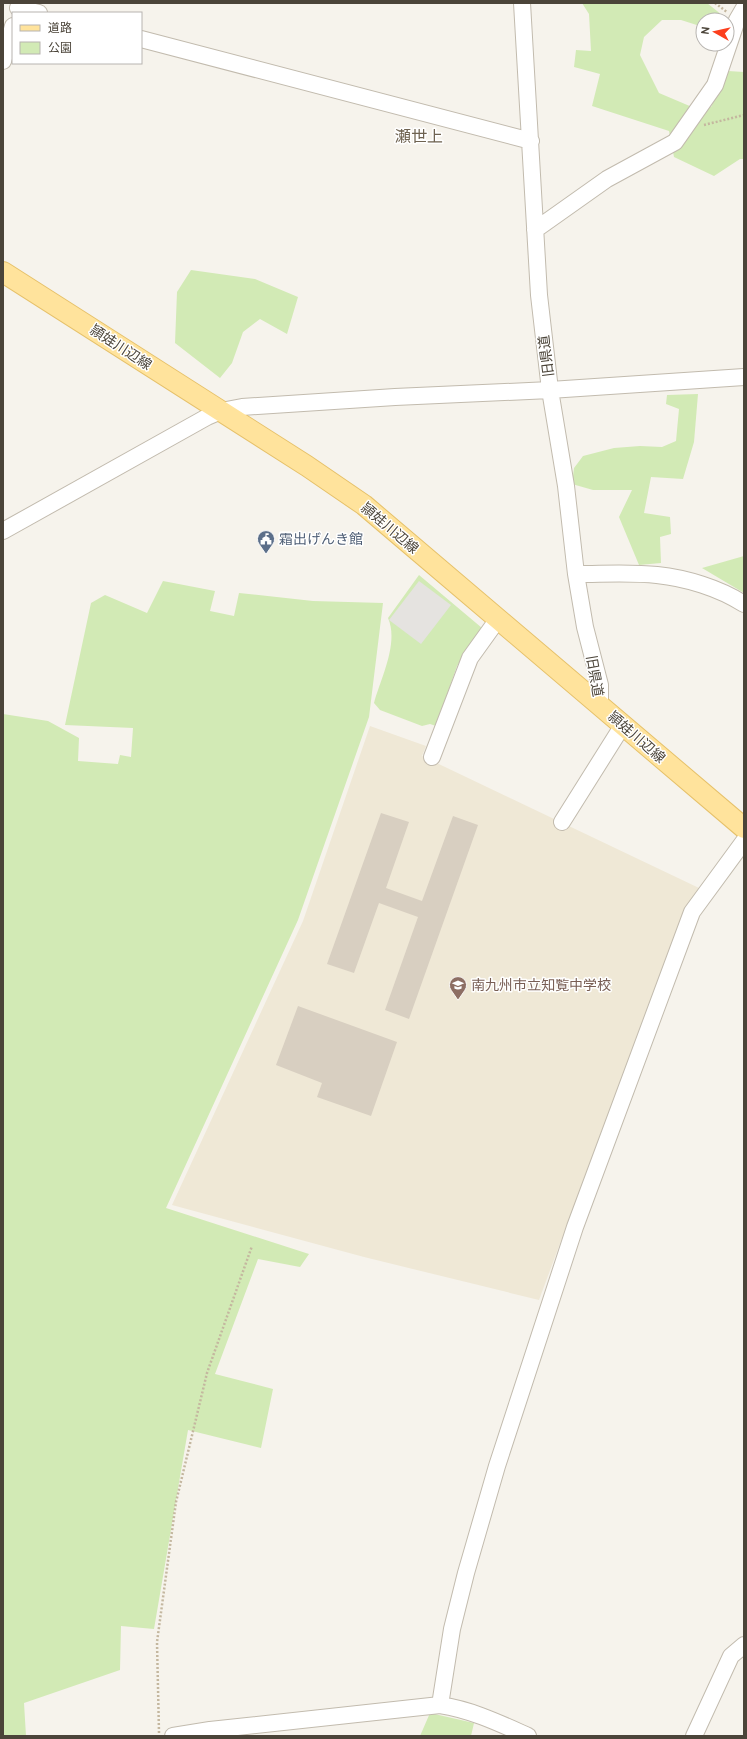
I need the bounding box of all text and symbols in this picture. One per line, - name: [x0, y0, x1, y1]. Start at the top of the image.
- legend: [12, 12, 142, 64]
- north arrow: [695, 12, 735, 52]
- text: 道路: [48, 21, 72, 37]
- text: N: [699, 26, 714, 36]
- text: 公園: [48, 41, 72, 57]
- district label: 瀬世上: [395, 128, 443, 148]
- street label: 頴娃川辺線: [86, 322, 154, 374]
- street label: 旧県道: [536, 334, 558, 378]
- street label: 頴娃川辺線: [357, 500, 421, 558]
- public building icon: 霜出げんき館: [256, 529, 276, 554]
- place label: 霜出げんき館: [279, 532, 363, 549]
- street label: 旧県道: [582, 654, 606, 698]
- street label: 頴娃川辺線: [604, 709, 668, 768]
- school or university icon: 南九州市立知覧中学校: [448, 975, 468, 1000]
- place label: 南九州市立知覧中学校: [471, 977, 611, 995]

